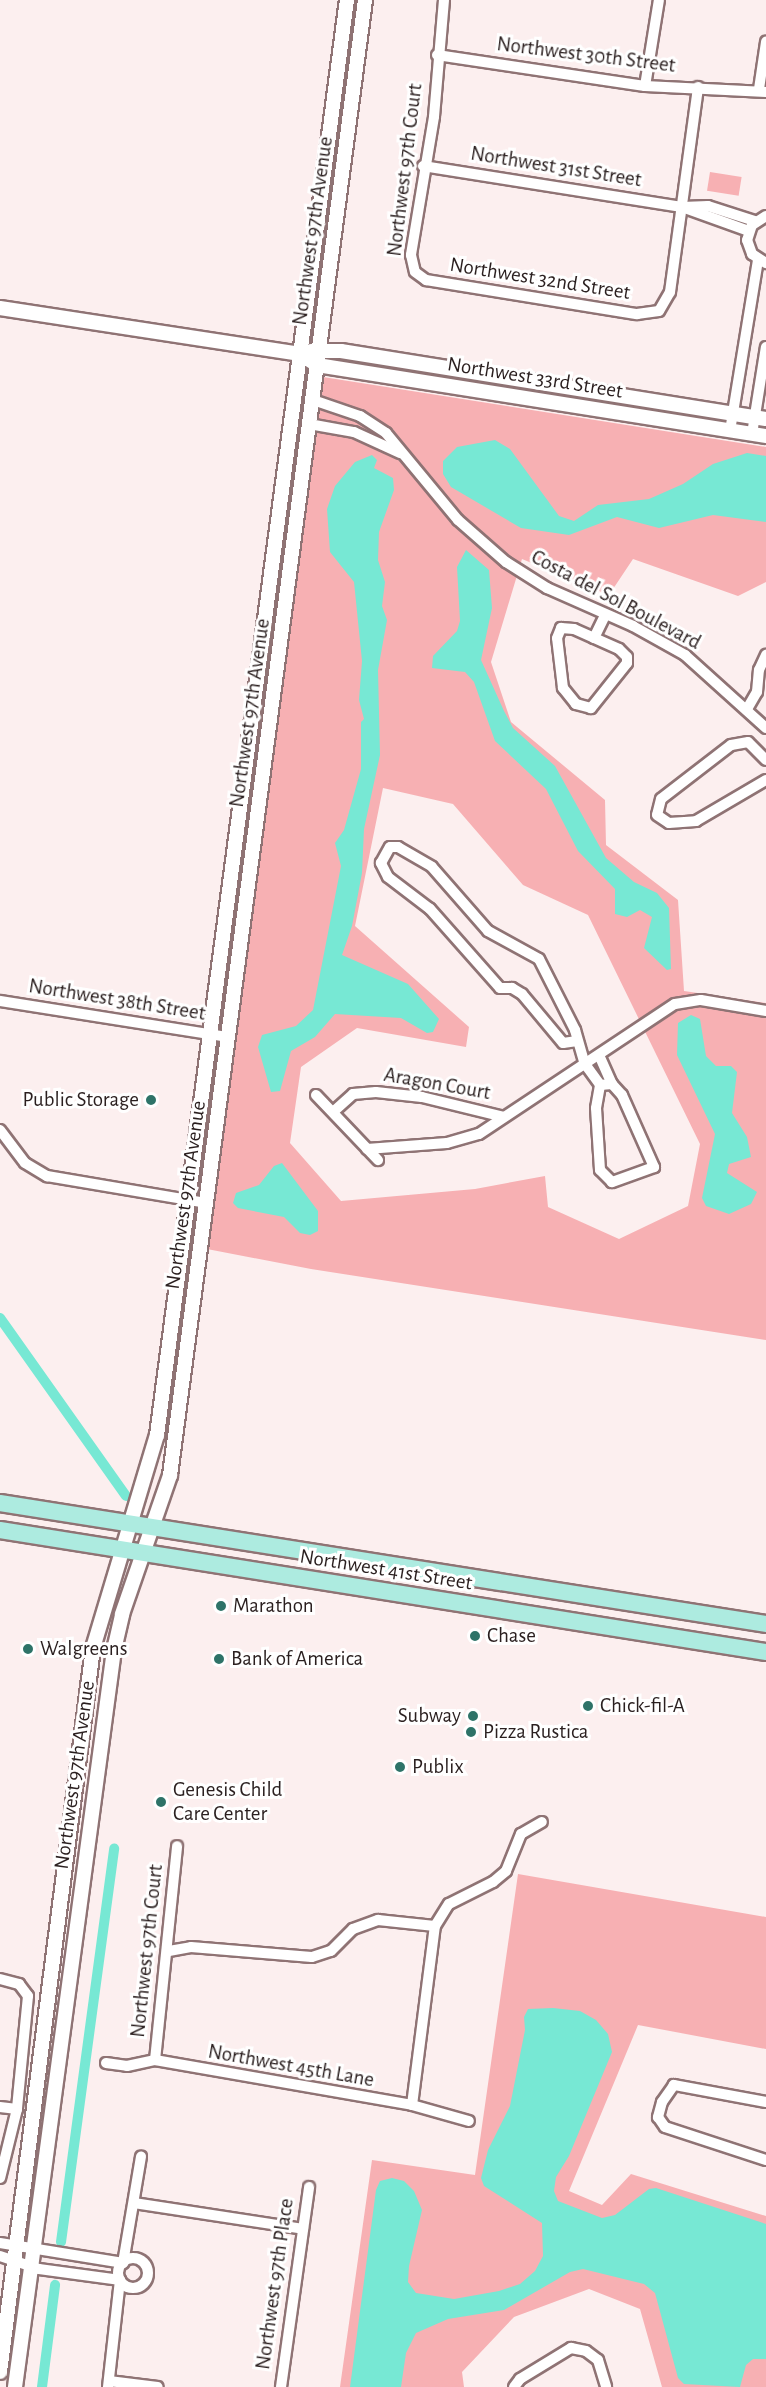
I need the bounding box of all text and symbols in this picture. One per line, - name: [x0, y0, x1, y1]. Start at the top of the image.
- street label: Northwest 30th Street: [495, 32, 677, 78]
- street label: Northwest 97th Court: [382, 82, 428, 258]
- street label: Northwest 97th Avenue: [287, 135, 339, 327]
- street label: Northwest 31st Street: [469, 141, 643, 193]
- street label: Northwest 32nd Street: [448, 252, 632, 306]
- street label: Northwest 33rd Street: [445, 352, 625, 404]
- street label: Costa del Sol Boulevard: [527, 545, 705, 655]
- street label: Northwest 97th Avenue: [224, 617, 276, 809]
- street label: Northwest 38th Street: [27, 974, 207, 1026]
- street label: Aragon Court: [382, 1062, 492, 1106]
- place label: Public Storage: [22, 1087, 139, 1113]
- marker: Public Storage: [144, 1093, 158, 1107]
- street label: Northwest 97th Avenue: [160, 1099, 212, 1291]
- street label: Northwest 41st Street: [298, 1544, 474, 1596]
- place label: Marathon: [233, 1593, 314, 1619]
- marker: Marathon: [214, 1599, 228, 1613]
- place label: Chase: [487, 1623, 536, 1649]
- marker: Chase: [468, 1629, 482, 1643]
- place label: Walgreens: [40, 1636, 127, 1662]
- marker: Walgreens: [21, 1642, 35, 1656]
- place label: Bank of America: [231, 1646, 363, 1672]
- marker: Bank of America: [212, 1652, 226, 1666]
- street label: Northwest 97th Avenue: [49, 1679, 101, 1871]
- place label: Chick-fil-A: [600, 1693, 685, 1719]
- marker: Chick-fil-A: [581, 1699, 595, 1713]
- place label: Subway: [398, 1703, 461, 1729]
- marker: Subway: [466, 1709, 480, 1723]
- place label: Pizza Rustica: [483, 1719, 589, 1745]
- marker: Pizza Rustica: [464, 1725, 478, 1739]
- place label: Publix: [412, 1754, 464, 1780]
- marker: Publix: [393, 1760, 407, 1774]
- place label: Genesis Child Care Center: [173, 1777, 282, 1827]
- marker: Genesis Child Care Center: [154, 1795, 168, 1809]
- street label: Northwest 97th Court: [125, 1863, 169, 2039]
- street label: Northwest 45th Lane: [206, 2039, 376, 2093]
- street label: Northwest 97th Place: [251, 2197, 299, 2371]

